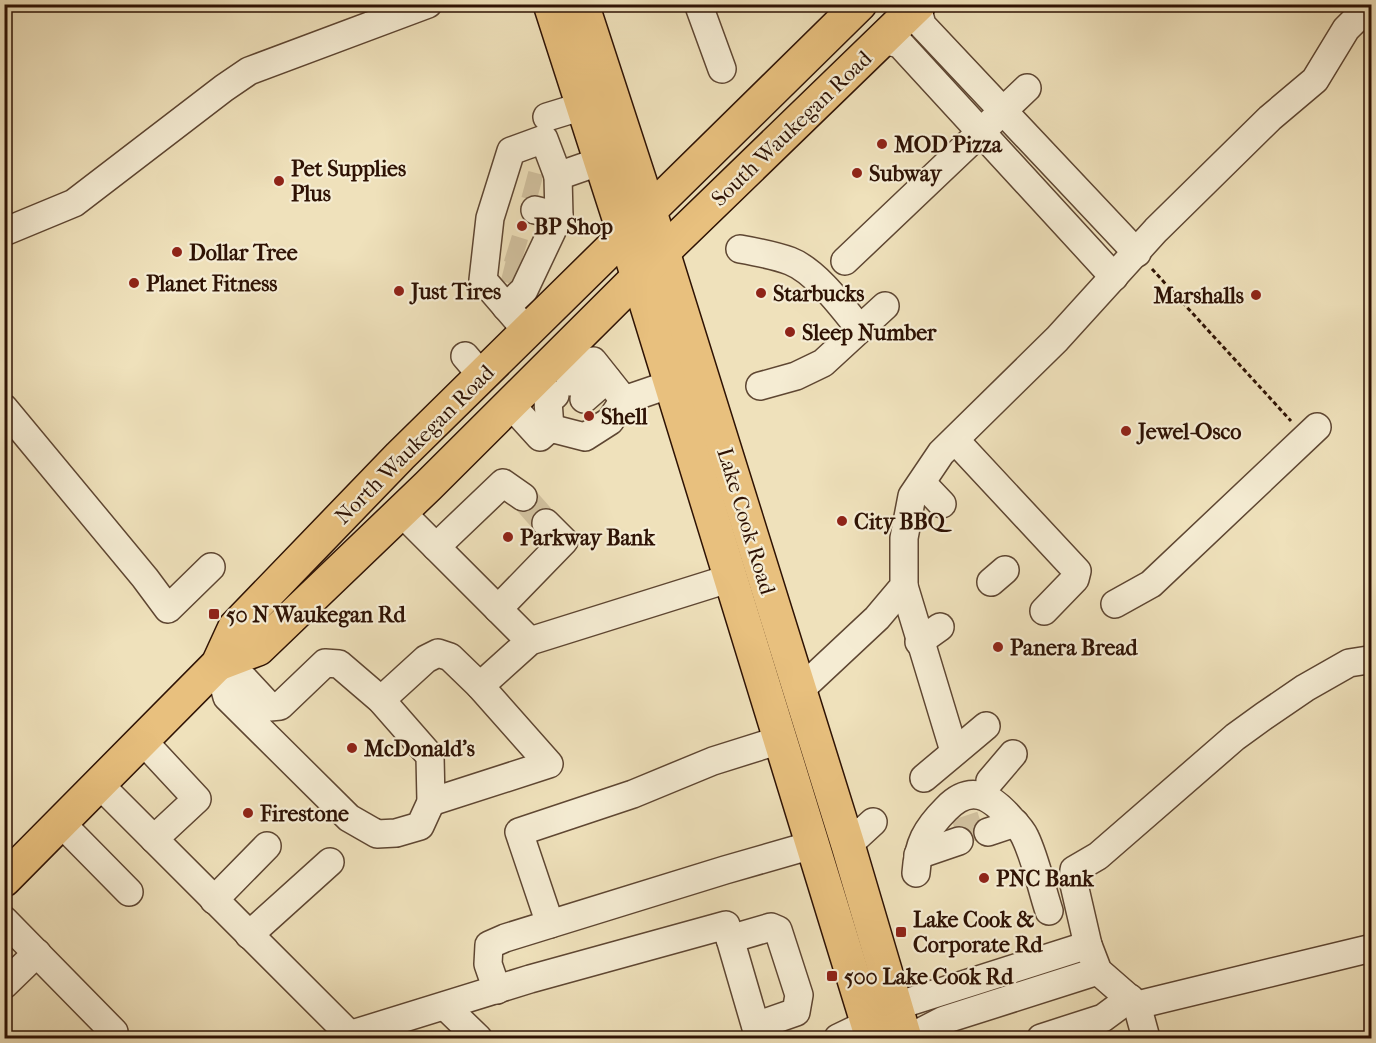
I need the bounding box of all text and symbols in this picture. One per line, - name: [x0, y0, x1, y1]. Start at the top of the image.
- street label: South Waukegan Road: [706, 45, 878, 212]
- place label: MOD Pizza: [893, 132, 1003, 158]
- marker: MOD Pizza: [875, 137, 889, 151]
- place label: Pet Supplies Plus: [291, 156, 406, 207]
- place label: Subway: [869, 161, 943, 187]
- marker: Subway: [850, 166, 864, 180]
- marker: Pet Supplies Plus: [272, 174, 286, 188]
- place label: BP Shop: [534, 214, 613, 240]
- marker: BP Shop: [515, 219, 529, 233]
- place label: Dollar Tree: [189, 240, 298, 266]
- marker: Dollar Tree: [170, 245, 184, 259]
- place label: Planet Fitness: [146, 271, 277, 297]
- marker: Planet Fitness: [127, 276, 141, 290]
- place label: Just Tires: [409, 279, 501, 305]
- place label: Starbucks: [773, 281, 864, 307]
- place label: Marshalls: [1152, 283, 1244, 309]
- marker: Just Tires: [392, 284, 406, 298]
- marker: Starbucks: [754, 286, 768, 300]
- marker: Marshalls: [1249, 288, 1263, 302]
- place label: Sleep Number: [802, 320, 937, 346]
- marker: Sleep Number: [783, 325, 797, 339]
- street label: North Waukegan Road: [330, 359, 500, 530]
- place label: Shell: [601, 404, 648, 430]
- marker: Shell: [582, 409, 596, 423]
- place label: Jewel-Osco: [1136, 419, 1241, 445]
- marker: Jewel-Osco: [1119, 424, 1133, 438]
- street label: Lake Cook Road: [711, 445, 781, 599]
- place label: City BBQ: [854, 509, 953, 535]
- marker: City BBQ: [835, 514, 849, 528]
- place label: Parkway Bank: [520, 525, 655, 551]
- marker: Parkway Bank: [501, 530, 515, 544]
- place label: 50 N Waukegan Rd: [226, 602, 406, 628]
- marker: 50 N Waukegan Rd: [207, 607, 221, 621]
- place label: Panera Bread: [1010, 635, 1139, 661]
- marker: Panera Bread: [991, 640, 1005, 654]
- place label: McDonald's: [363, 736, 475, 762]
- marker: McDonald's: [345, 741, 359, 755]
- place label: Firestone: [259, 801, 349, 827]
- marker: Firestone: [241, 806, 255, 820]
- place label: PNC Bank: [996, 866, 1094, 892]
- marker: PNC Bank: [977, 871, 991, 885]
- place label: Lake Cook & Corporate Rd: [913, 907, 1043, 958]
- marker: Lake Cook & Corporate Rd: [894, 925, 908, 939]
- place label: 500 Lake Cook Rd: [844, 964, 1014, 990]
- marker: 500 Lake Cook Rd: [825, 969, 839, 983]

